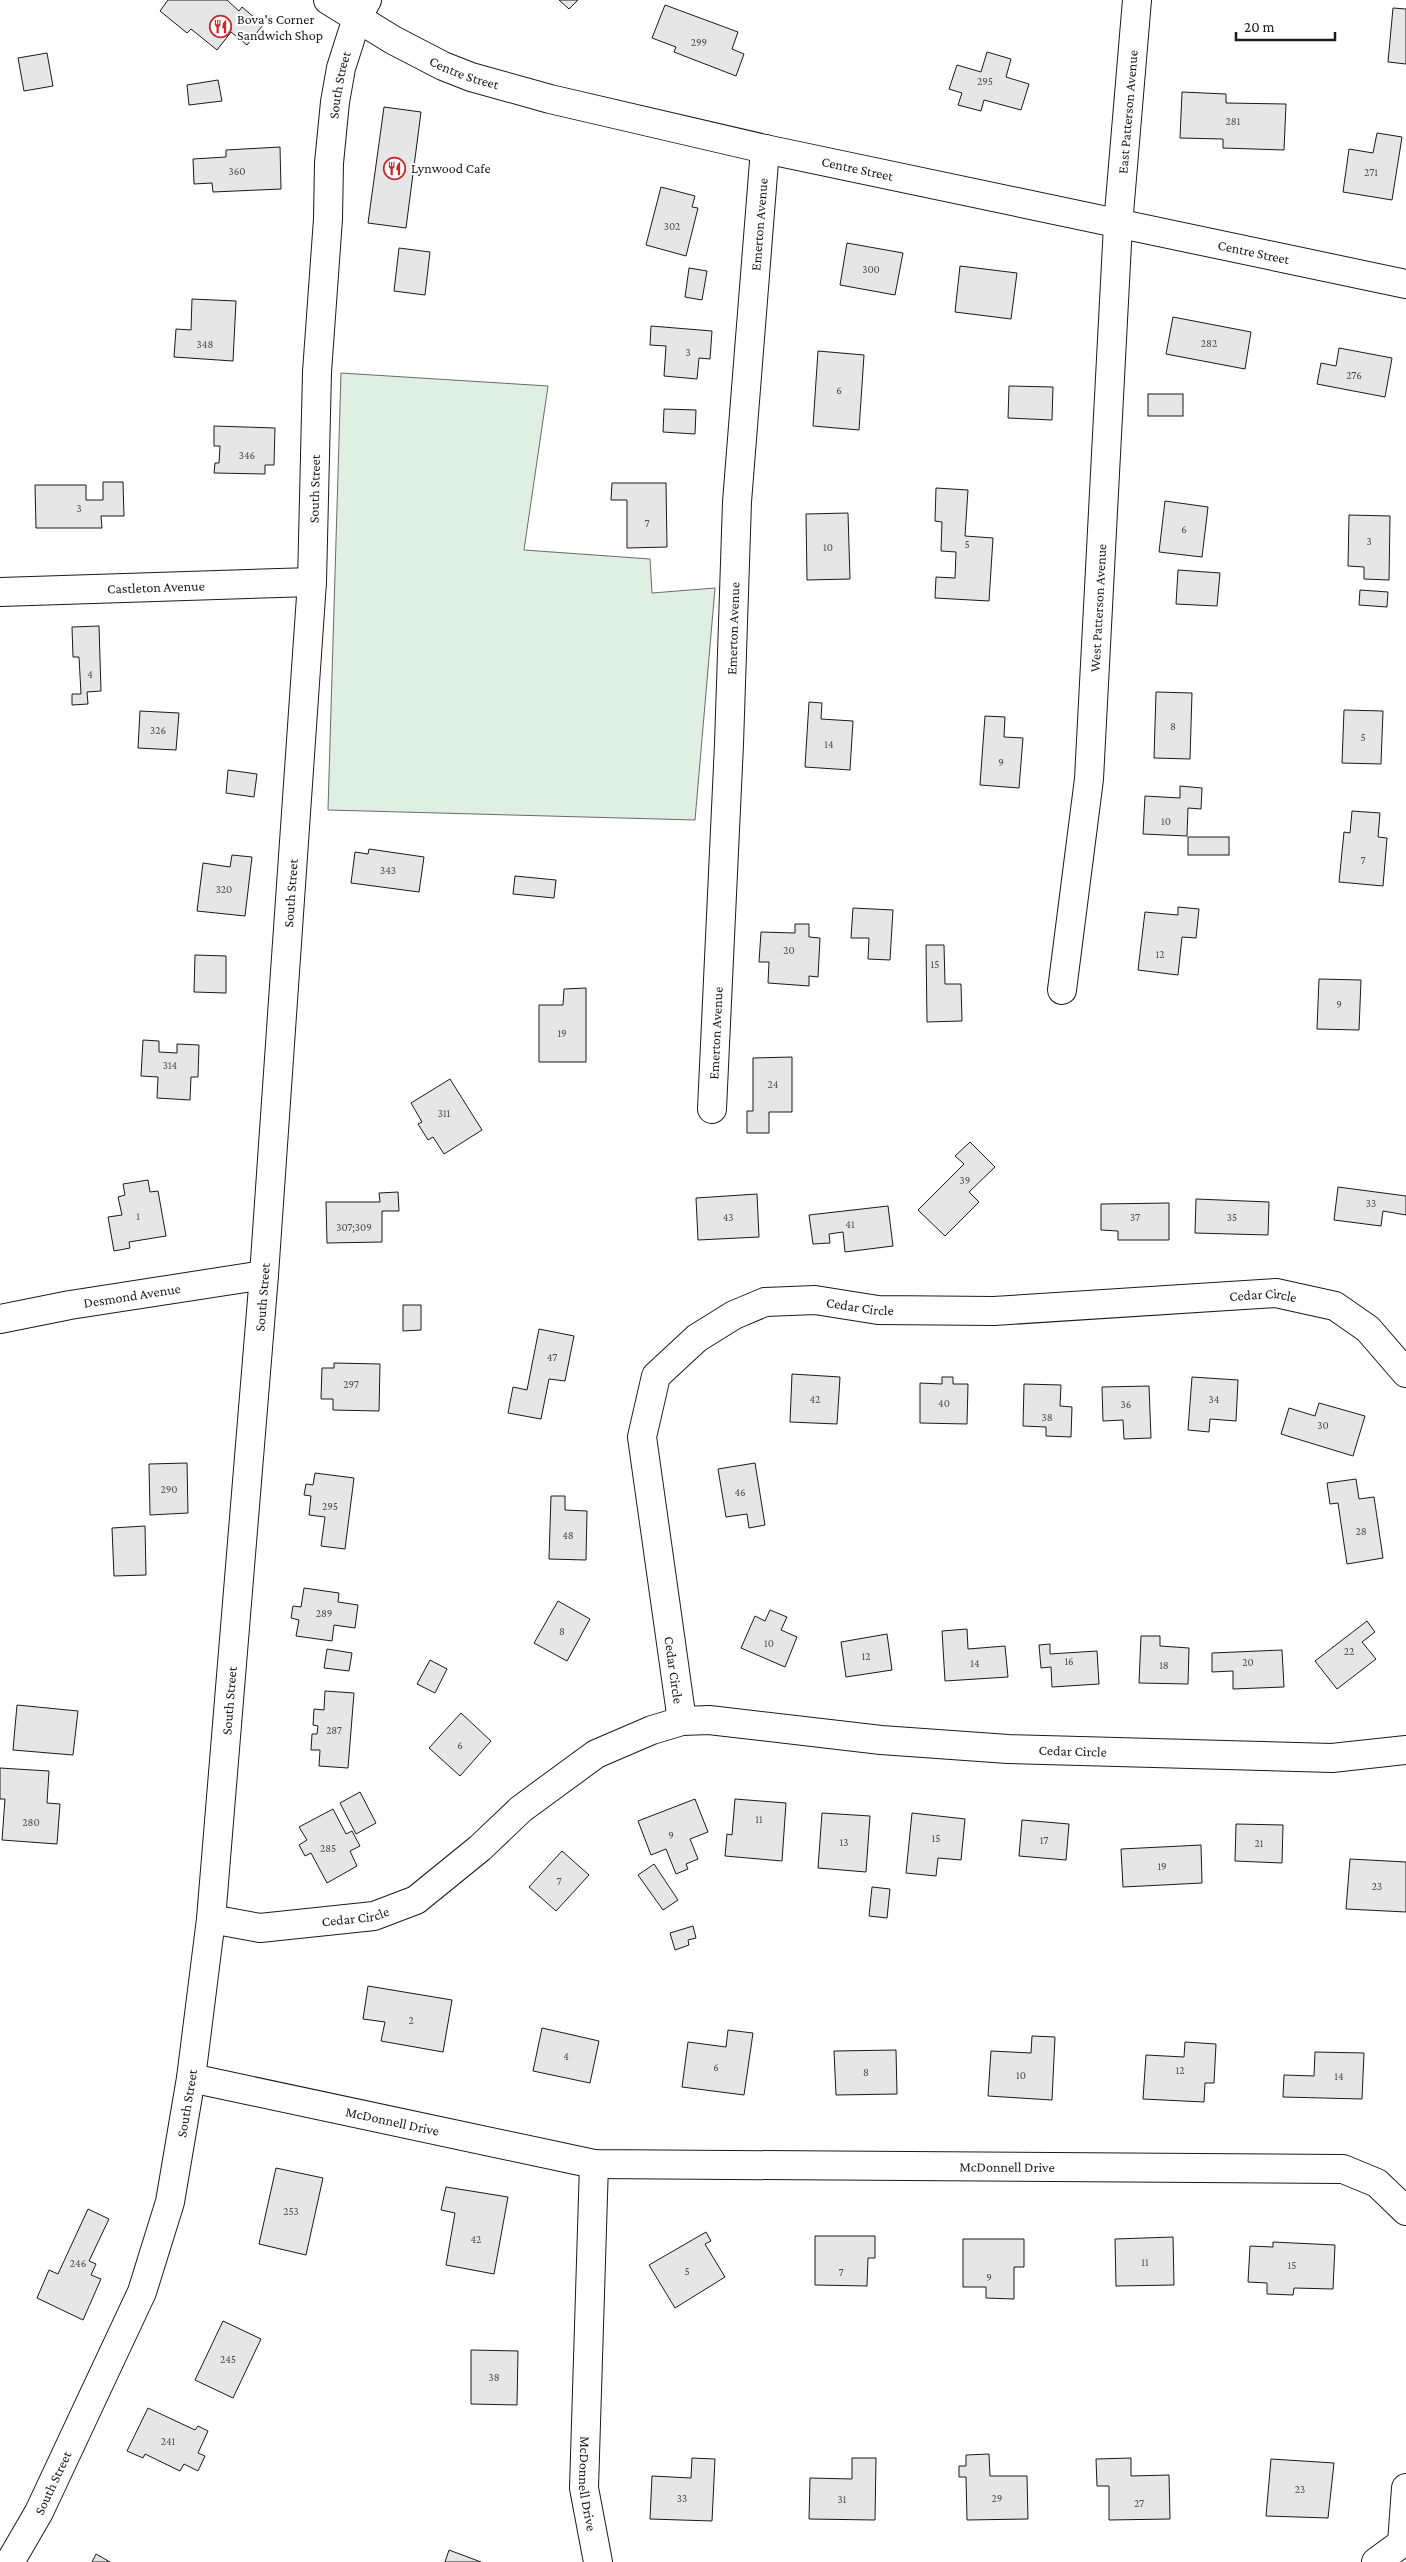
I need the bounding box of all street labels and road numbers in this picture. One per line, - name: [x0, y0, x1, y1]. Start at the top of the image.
- street label: South Street: [325, 49, 354, 120]
- street label: East Patterson Avenue: [1114, 49, 1141, 174]
- street label: Centre Street: [427, 52, 501, 92]
- street label: Centre Street: [820, 153, 895, 184]
- street label: Emerton Avenue: [747, 177, 771, 271]
- street label: Centre Street: [1216, 237, 1291, 267]
- street label: South Street: [305, 454, 323, 523]
- street label: West Patterson Avenue: [1087, 543, 1109, 673]
- street label: Castleton Avenue: [107, 577, 205, 597]
- street label: Emerton Avenue: [723, 582, 742, 675]
- street label: South Street: [280, 858, 301, 928]
- street label: Emerton Avenue: [705, 986, 726, 1080]
- street label: South Street: [251, 1262, 273, 1332]
- street label: Desmond Avenue: [82, 1280, 182, 1311]
- street label: Cedar Circle: [1229, 1285, 1298, 1305]
- street label: Cedar Circle: [825, 1294, 894, 1318]
- street label: Cedar Circle: [661, 1635, 687, 1705]
- street label: South Street: [218, 1666, 240, 1736]
- street label: Cedar Circle: [1039, 1742, 1107, 1760]
- street label: Cedar Circle: [321, 1903, 391, 1929]
- street label: South Street: [173, 2068, 200, 2139]
- street label: McDonnell Drive: [344, 2103, 441, 2139]
- street label: McDonnell Drive: [959, 2158, 1055, 2175]
- street label: McDonnell Drive: [576, 2436, 600, 2532]
- street label: South Street: [31, 2448, 75, 2517]

